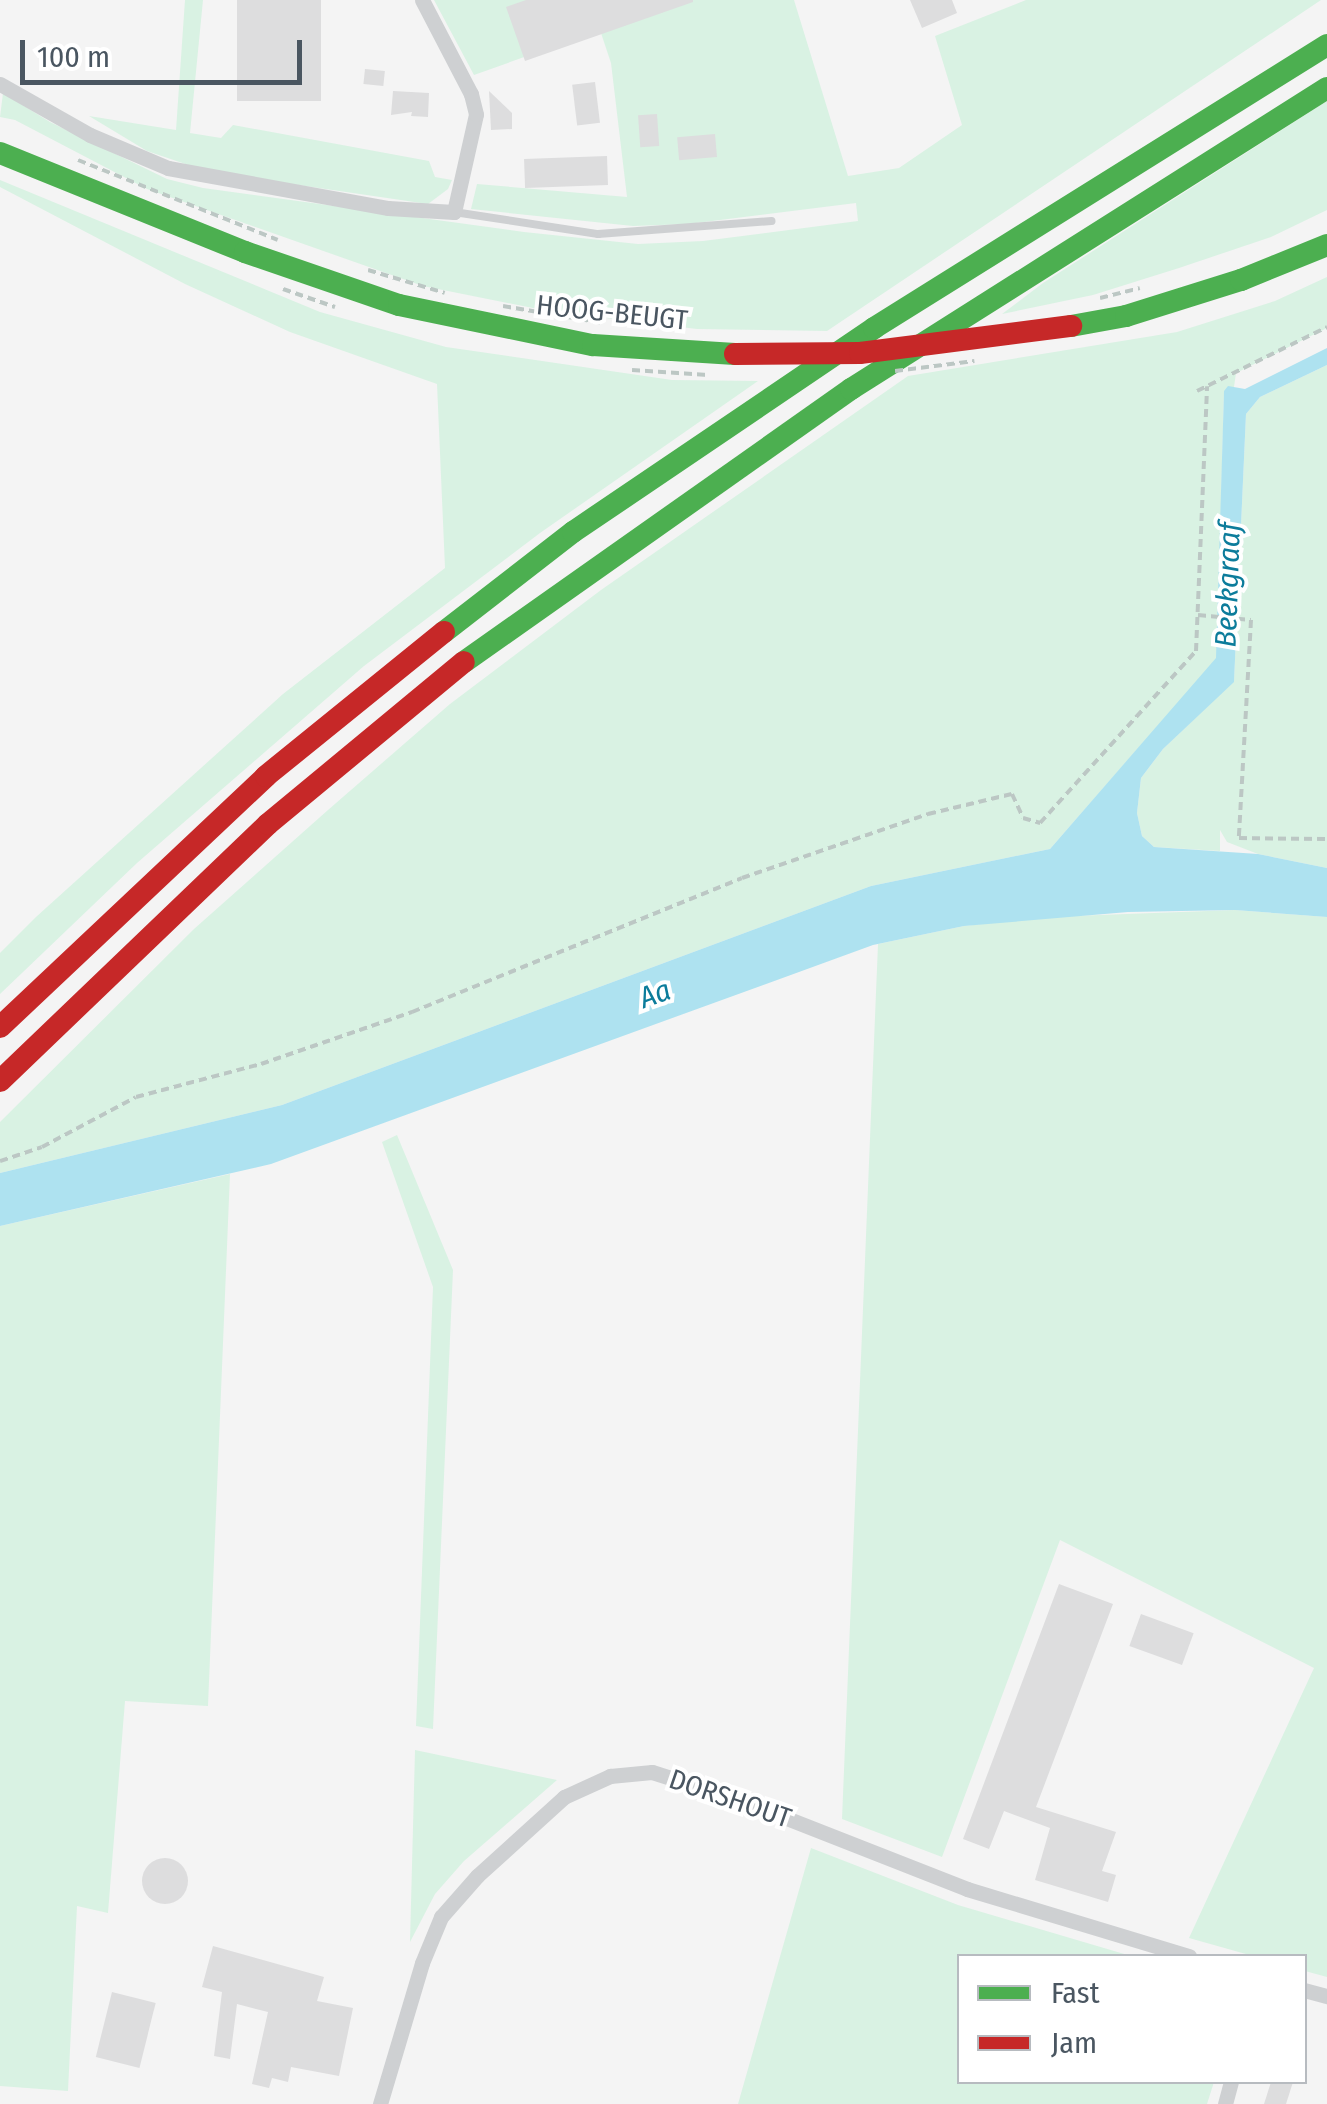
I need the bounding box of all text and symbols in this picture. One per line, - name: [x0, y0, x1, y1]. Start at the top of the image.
- scale bar: [25, 20, 308, 82]
- text: 100 m: [37, 39, 110, 75]
- street label: HOOG-BEUGT: [535, 288, 689, 338]
- water label: Beekgraaf: [1208, 522, 1248, 648]
- water label: Aa: [634, 972, 676, 1016]
- street label: DORSHOUT: [665, 1762, 795, 1836]
- legend: [957, 1954, 1307, 2084]
- text: Fast: [1051, 1975, 1099, 2011]
- text: Jam: [1051, 2025, 1097, 2061]

